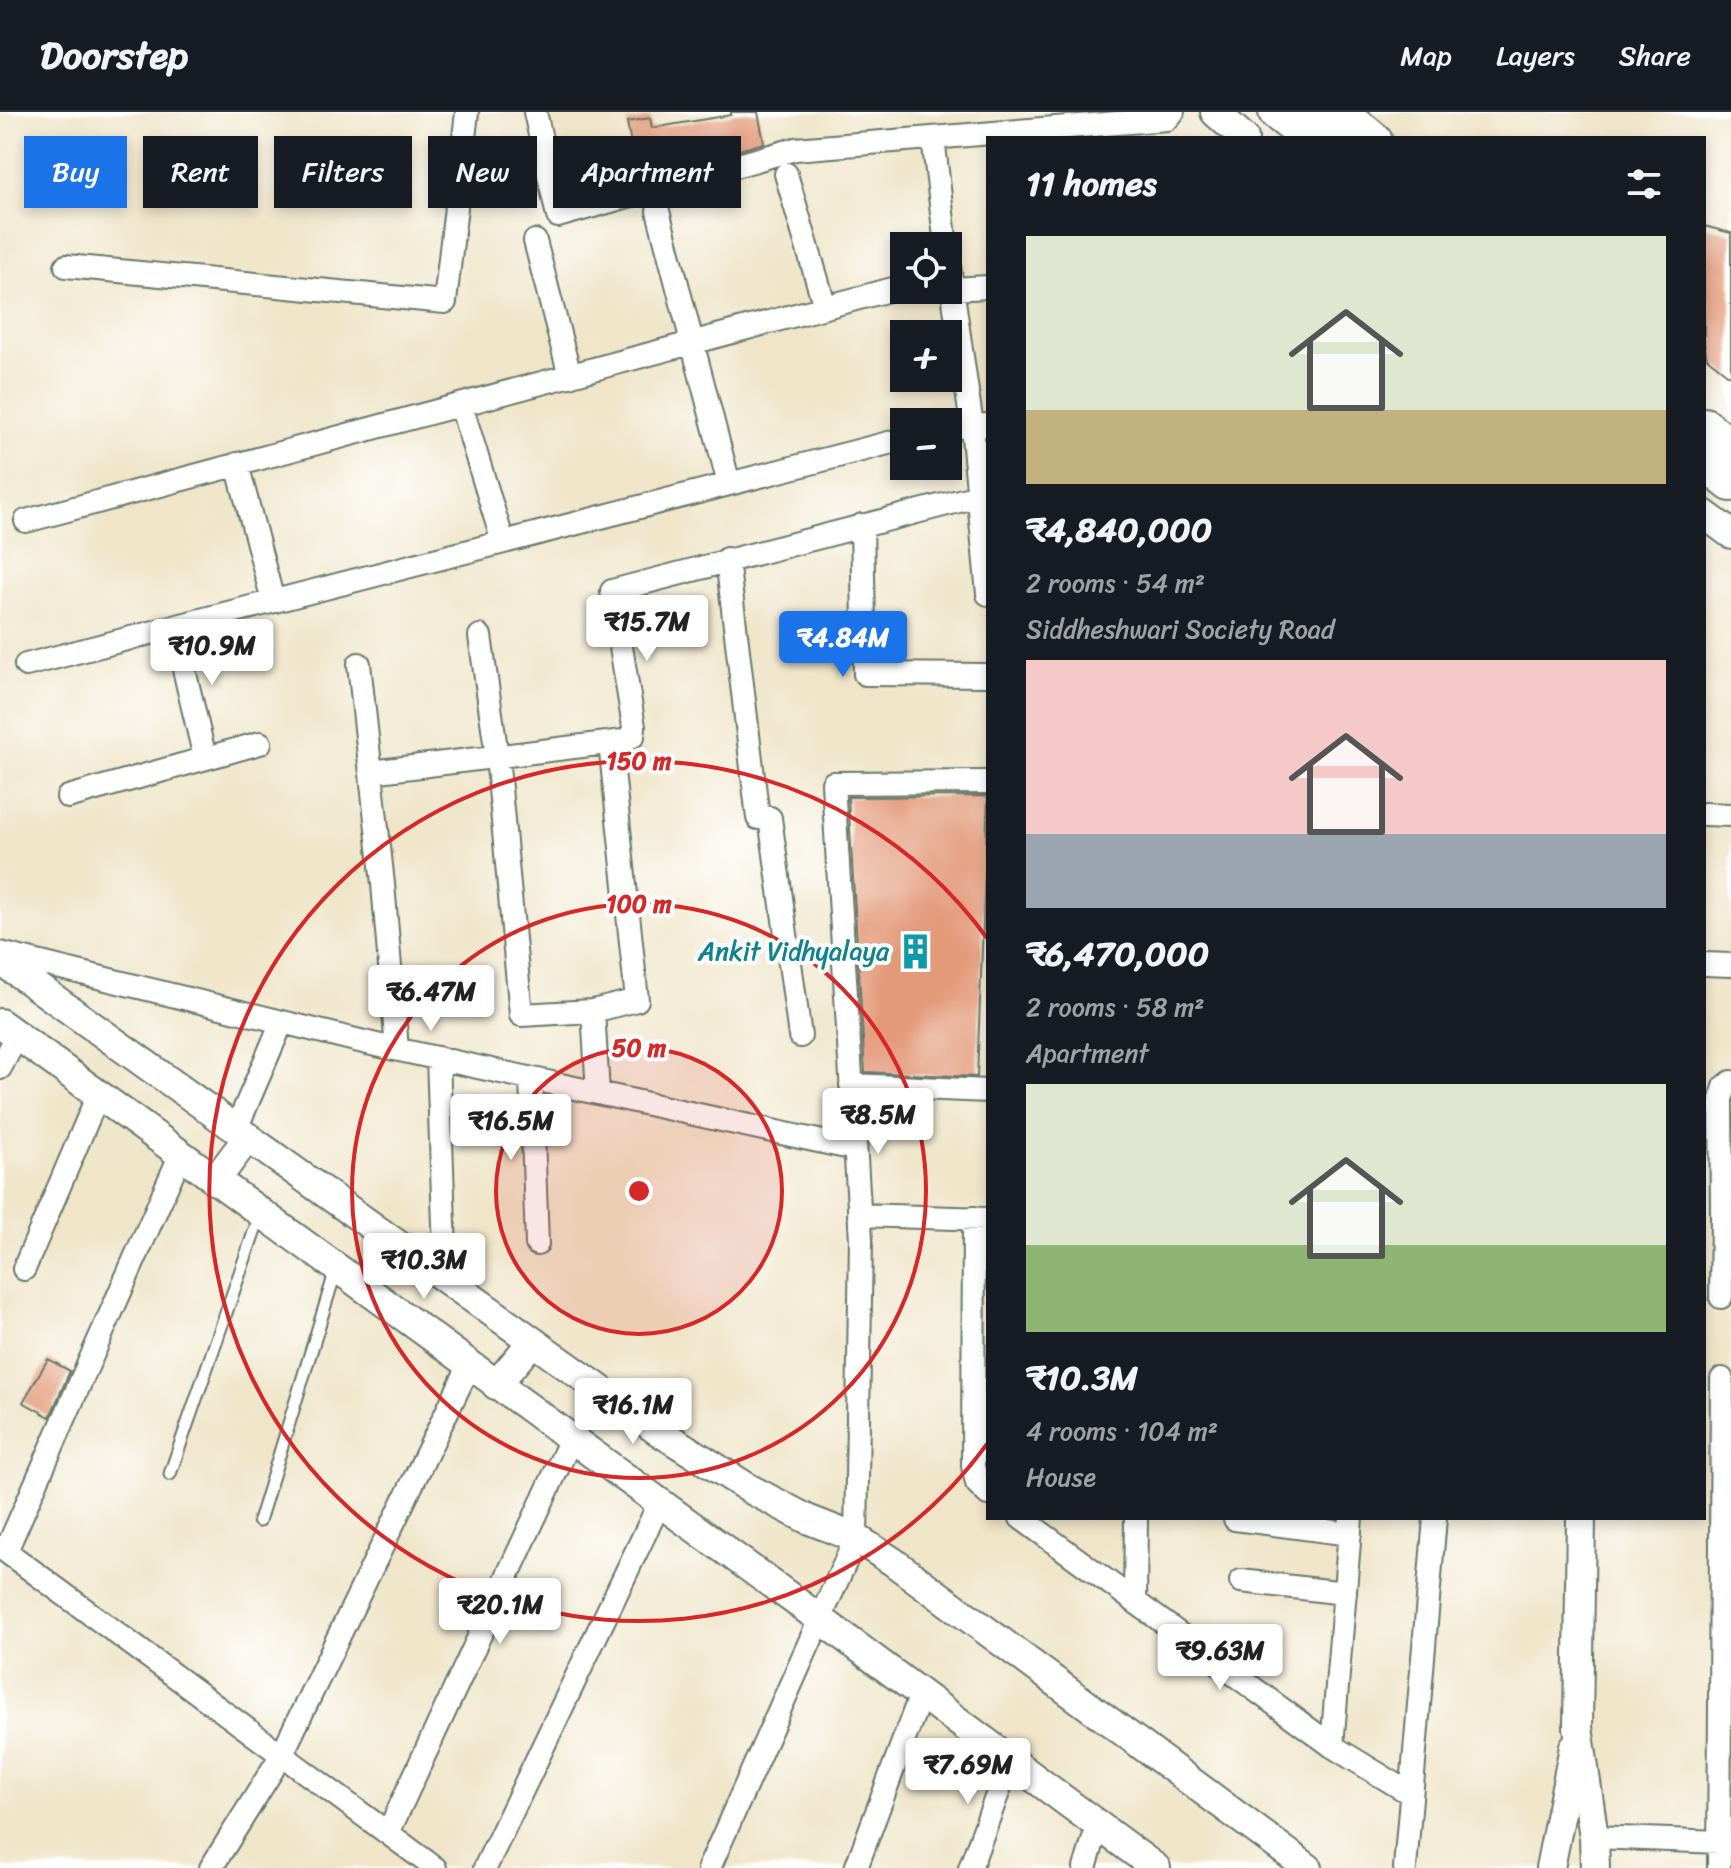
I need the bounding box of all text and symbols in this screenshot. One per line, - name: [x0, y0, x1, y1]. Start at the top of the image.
- text: Doorstep: [40, 22, 188, 89]
- text: Map: [1400, 31, 1452, 80]
- text: Layers: [1496, 31, 1575, 80]
- text: Share: [1619, 31, 1691, 80]
- chip: Buy: [24, 136, 127, 208]
- chip: Rent: [143, 136, 258, 208]
- chip: Filters: [274, 136, 412, 208]
- chip: New: [428, 136, 537, 208]
- chip: Apartment: [553, 136, 741, 208]
- text: 11 homes: [1026, 154, 1157, 214]
- icon: filters: [1622, 162, 1666, 206]
- map controls: [890, 232, 962, 480]
- button: locate: [890, 232, 962, 304]
- icon: home: [1274, 288, 1418, 432]
- button: +: [890, 320, 962, 392]
- button: −: [890, 408, 962, 480]
- text: ₹4,840,000: [1026, 500, 1212, 560]
- text: 2 rooms · 54 m²: [1026, 560, 1205, 606]
- pin: ₹15.7M: [582, 595, 712, 663]
- text: ₹15.7M: [604, 598, 690, 644]
- text: Siddheshwari Society Road: [1026, 606, 1335, 652]
- pin: ₹4.84M: [778, 611, 908, 679]
- text: ₹4.84M: [797, 614, 889, 660]
- pin: ₹10.9M: [147, 619, 277, 687]
- text: ₹10.9M: [168, 622, 256, 668]
- icon: home: [1274, 712, 1418, 856]
- text: 150 m: [607, 740, 672, 782]
- text: 100 m: [606, 883, 672, 925]
- text: ₹6,470,000: [1026, 924, 1209, 984]
- place label: Ankit Vidhyalaya: [697, 928, 890, 974]
- building icon: Ankit Vidhyalaya: [896, 932, 934, 970]
- pin: ₹6.47M: [366, 965, 496, 1033]
- text: ₹6.47M: [386, 968, 476, 1014]
- text: 2 rooms · 58 m²: [1026, 984, 1204, 1030]
- text: 50 m: [612, 1027, 667, 1069]
- text: Apartment: [1026, 1030, 1149, 1076]
- pin: ₹8.5M: [822, 1088, 934, 1156]
- text: ₹8.5M: [840, 1091, 916, 1137]
- pin: ₹16.5M: [446, 1094, 576, 1162]
- text: ₹16.5M: [468, 1097, 554, 1143]
- icon: home: [1274, 1136, 1418, 1280]
- centre of rings: [625, 1177, 653, 1205]
- pin: ₹10.3M: [359, 1233, 489, 1301]
- text: ₹10.3M: [381, 1236, 467, 1282]
- text: ₹10.3M: [1026, 1348, 1138, 1408]
- pin: ₹16.1M: [568, 1378, 698, 1446]
- text: ₹16.1M: [593, 1381, 673, 1427]
- text: 4 rooms · 104 m²: [1026, 1408, 1218, 1454]
- text: House: [1026, 1454, 1096, 1500]
- pin: ₹20.1M: [435, 1578, 565, 1646]
- text: ₹20.1M: [457, 1581, 543, 1627]
- pin: ₹9.63M: [1155, 1624, 1285, 1692]
- text: ₹9.63M: [1176, 1627, 1264, 1673]
- pin: ₹7.69M: [903, 1738, 1033, 1806]
- text: ₹7.69M: [923, 1741, 1013, 1787]

